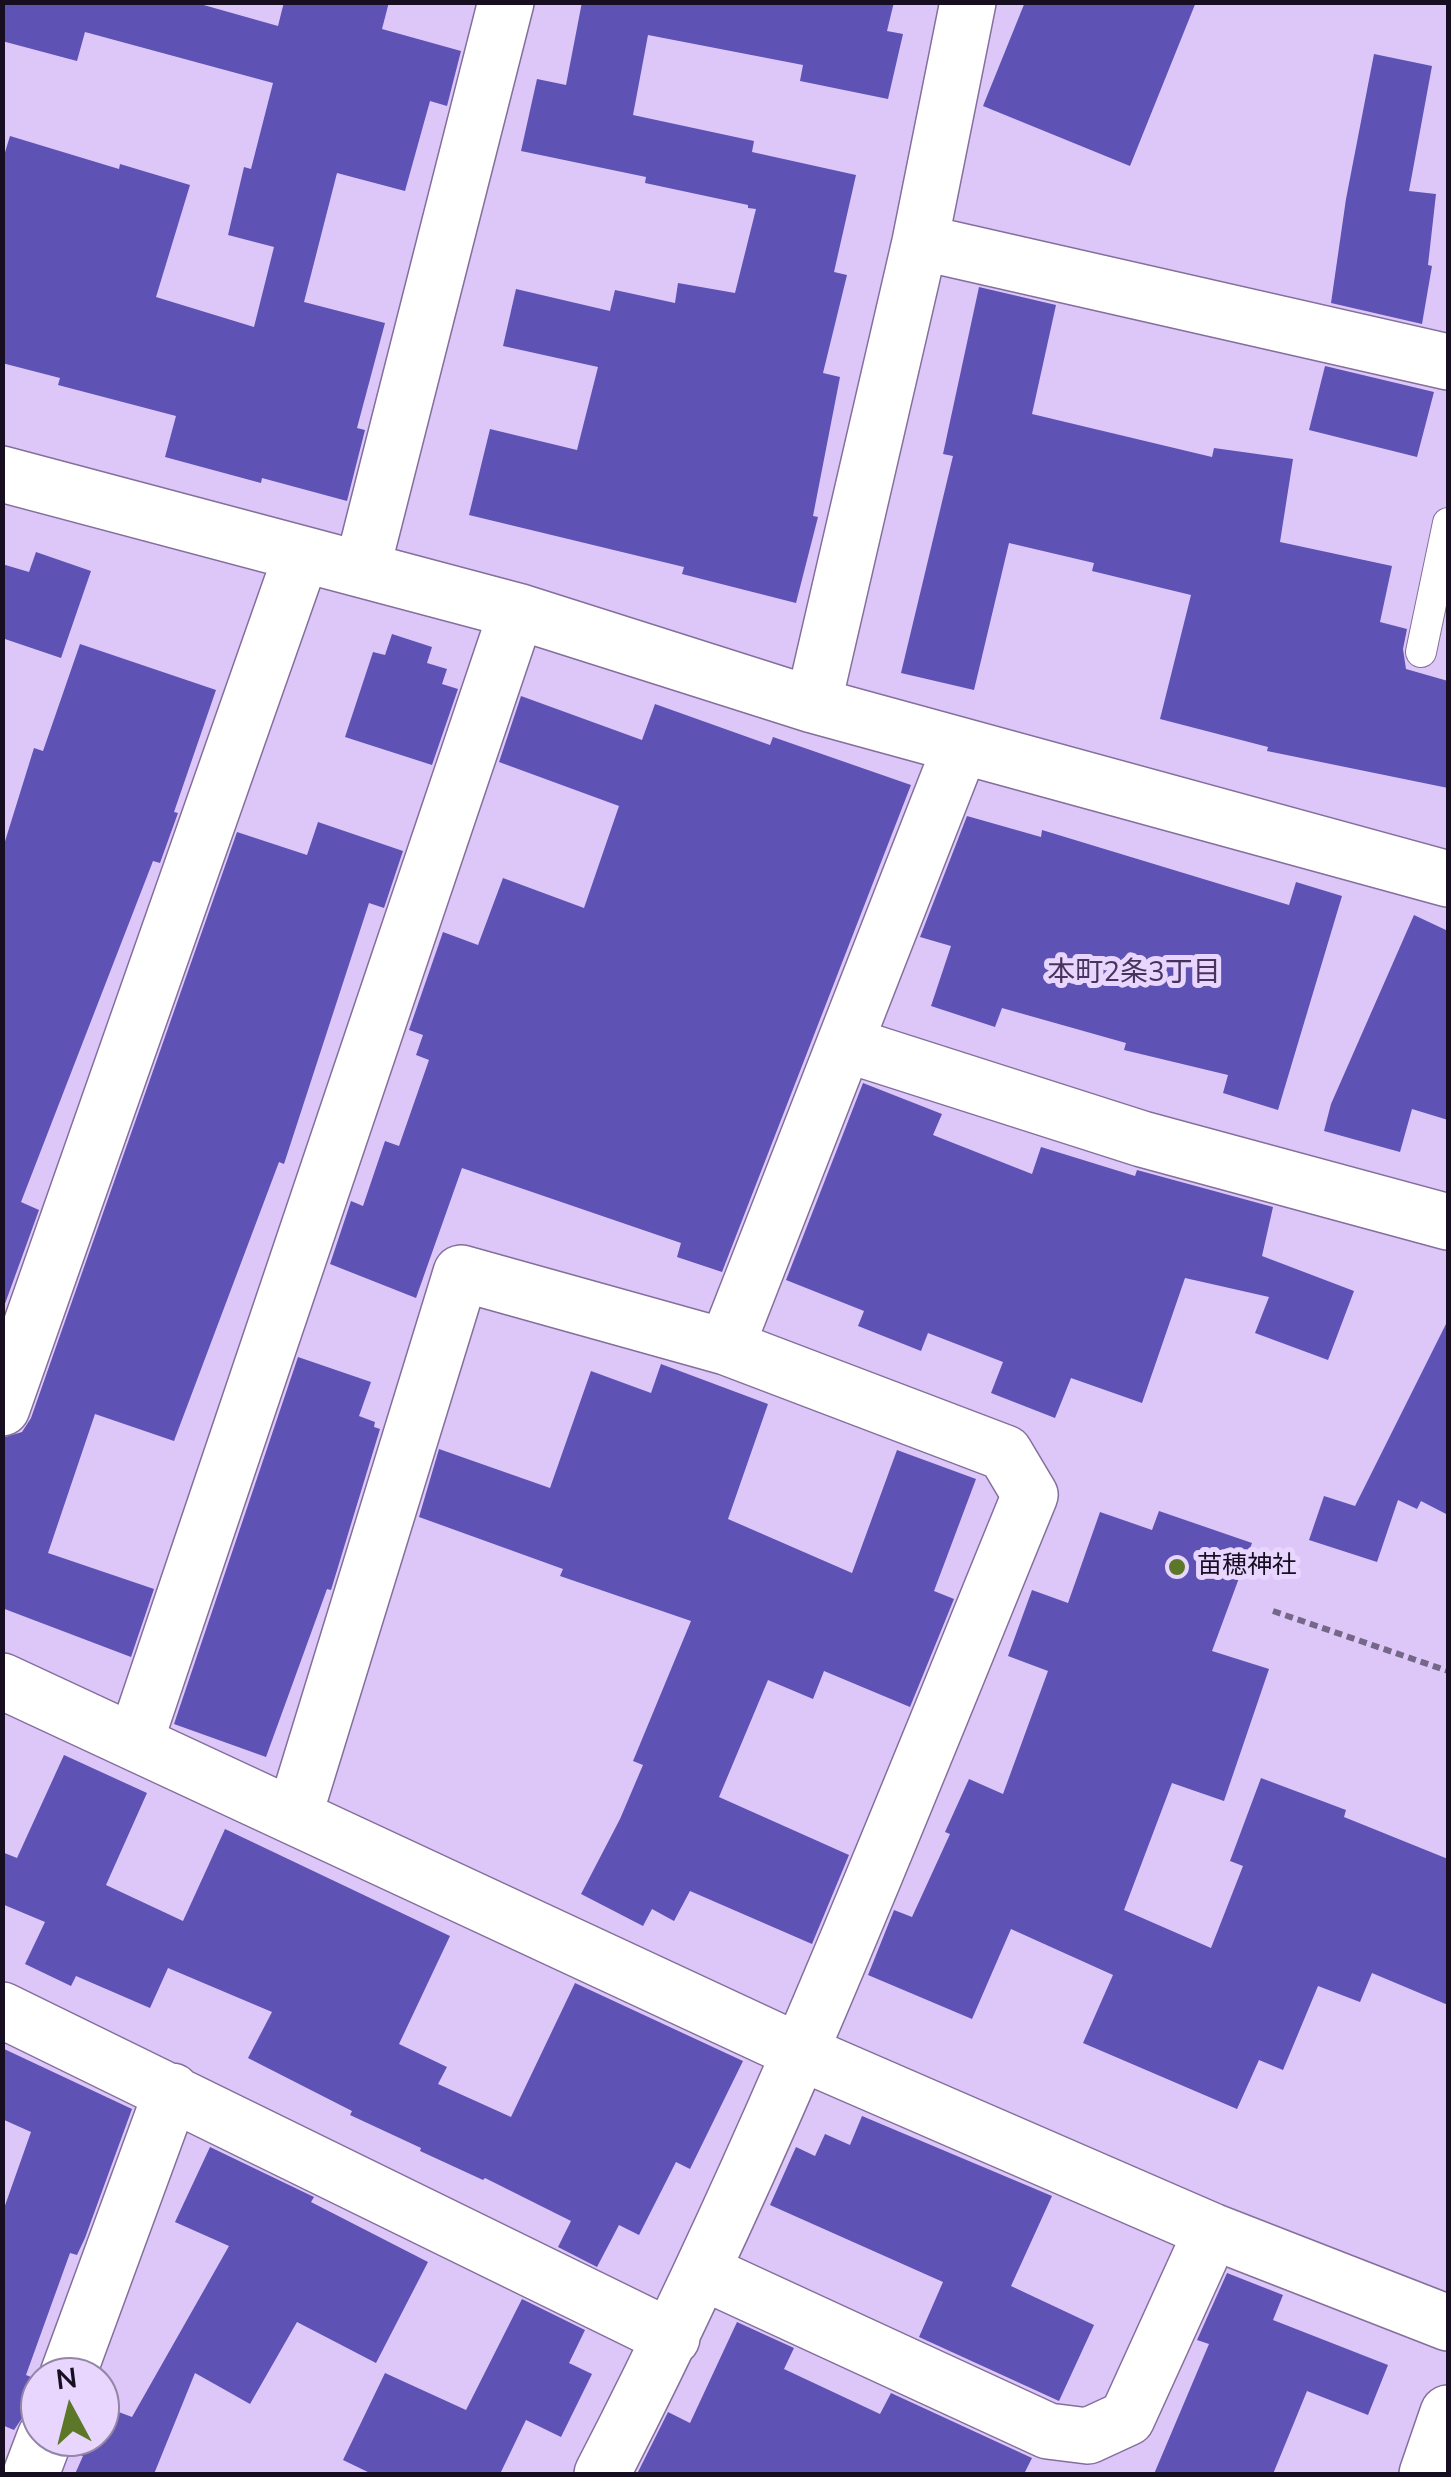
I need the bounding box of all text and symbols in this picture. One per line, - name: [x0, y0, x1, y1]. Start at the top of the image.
- district label: 本町2条3丁目: [1047, 957, 1221, 991]
- place label: 苗穂神社: [1197, 1552, 1297, 1582]
- marker: 苗穂神社: [1166, 1556, 1188, 1578]
- north arrow: [20, 2357, 120, 2457]
- text: N: [54, 2359, 79, 2399]

